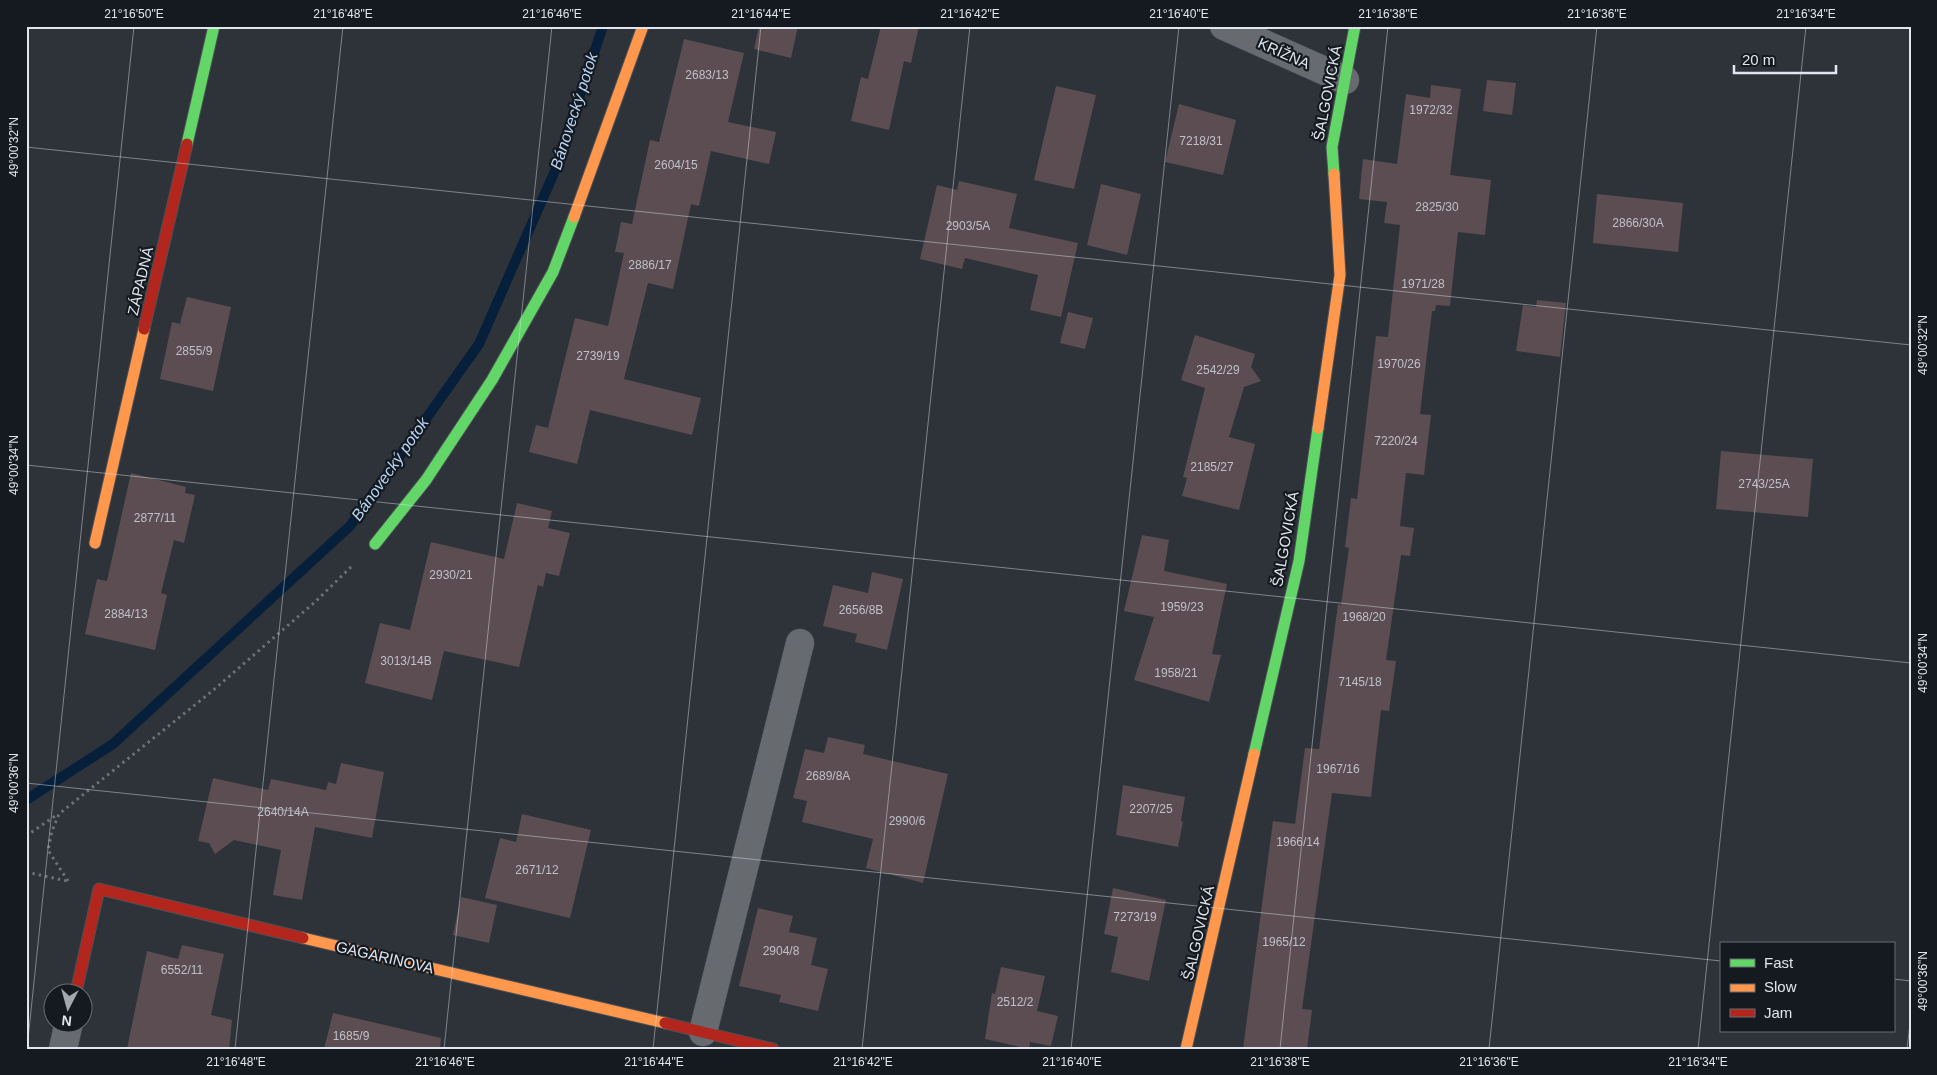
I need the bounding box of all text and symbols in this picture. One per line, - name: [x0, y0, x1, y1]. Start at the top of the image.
- text: 21°16'50"E: [104, 7, 164, 21]
- text: 21°16'48"E: [313, 7, 373, 21]
- text: 21°16'46"E: [522, 7, 582, 21]
- text: 21°16'44"E: [731, 7, 791, 21]
- text: 21°16'42"E: [940, 7, 1000, 21]
- text: 21°16'40"E: [1149, 7, 1209, 21]
- text: 21°16'38"E: [1358, 7, 1418, 21]
- text: 21°16'36"E: [1567, 7, 1627, 21]
- text: 21°16'34"E: [1776, 7, 1836, 21]
- street label: KRÍŽNA: [1255, 34, 1313, 72]
- scale bar: [1734, 42, 1837, 74]
- street label: ŠALGOVICKÁ: [1309, 44, 1345, 142]
- water label: Bánovecký potok: [547, 49, 601, 172]
- text: 20 m: [1742, 51, 1775, 68]
- house number: 2683/13: [685, 68, 729, 82]
- house number: 1972/32: [1409, 103, 1453, 117]
- text: 49°00'32"N: [7, 117, 21, 177]
- house number: 7218/31: [1179, 134, 1223, 148]
- house number: 2604/15: [654, 158, 698, 172]
- house number: 2825/30: [1415, 200, 1459, 214]
- house number: 2866/30A: [1612, 216, 1664, 230]
- house number: 2903/5A: [946, 219, 990, 233]
- street label: ZÁPADNÁ: [124, 245, 156, 317]
- house number: 2886/17: [628, 258, 672, 272]
- house number: 1971/28: [1401, 277, 1445, 291]
- text: 49°00'32"N: [1916, 315, 1930, 375]
- house number: 2855/9: [176, 344, 213, 358]
- house number: 2739/19: [576, 349, 620, 363]
- house number: 1970/26: [1377, 357, 1421, 371]
- house number: 2542/29: [1196, 363, 1240, 377]
- water label: Bánovecký potok: [348, 413, 432, 524]
- house number: 7220/24: [1374, 434, 1418, 448]
- text: 49°00'34"N: [7, 435, 21, 495]
- house number: 2185/27: [1190, 460, 1234, 474]
- house number: 2743/25A: [1738, 477, 1790, 491]
- street label: ŠALGOVICKÁ: [1268, 490, 1302, 588]
- house number: 2877/11: [134, 511, 177, 525]
- house number: 2930/21: [429, 568, 473, 582]
- house number: 1959/23: [1160, 600, 1204, 614]
- house number: 2656/8B: [839, 603, 883, 617]
- house number: 2884/13: [104, 607, 148, 621]
- house number: 1968/20: [1342, 610, 1386, 624]
- text: 49°00'34"N: [1916, 633, 1930, 693]
- house number: 3013/14B: [380, 654, 432, 668]
- house number: 1958/21: [1154, 666, 1198, 680]
- house number: 7145/18: [1338, 675, 1382, 689]
- text: 49°00'36"N: [7, 753, 21, 813]
- house number: 1967/16: [1316, 762, 1360, 776]
- house number: 2689/8A: [806, 769, 850, 783]
- house number: 2207/25: [1129, 802, 1173, 816]
- house number: 2640/14A: [257, 805, 309, 819]
- house number: 2990/6: [889, 814, 926, 828]
- house number: 1966/14: [1276, 835, 1320, 849]
- house number: 2671/12: [515, 863, 559, 877]
- street label: ŠALGOVICKÁ: [1179, 884, 1217, 982]
- house number: 7273/19: [1113, 910, 1157, 924]
- house number: 1965/12: [1262, 935, 1306, 949]
- street label: GAGARINOVA: [334, 937, 436, 977]
- legend: [1720, 942, 1894, 1032]
- house number: 2904/8: [763, 944, 800, 958]
- text: 49°00'36"N: [1916, 951, 1930, 1011]
- text: Fast: [1764, 954, 1794, 971]
- house number: 6552/11: [161, 963, 204, 977]
- text: Slow: [1764, 978, 1797, 995]
- north arrow: [42, 982, 92, 1032]
- house number: 2512/2: [997, 995, 1034, 1009]
- text: Jam: [1764, 1004, 1792, 1021]
- text: N: [61, 1012, 73, 1029]
- house number: 1685/9: [333, 1029, 370, 1043]
- text: 21°16'48"E: [206, 1055, 266, 1069]
- text: 21°16'46"E: [415, 1055, 475, 1069]
- text: 21°16'44"E: [624, 1055, 684, 1069]
- text: 21°16'42"E: [833, 1055, 893, 1069]
- text: 21°16'40"E: [1042, 1055, 1102, 1069]
- text: 21°16'38"E: [1250, 1055, 1310, 1069]
- text: 21°16'36"E: [1459, 1055, 1519, 1069]
- text: 21°16'34"E: [1668, 1055, 1728, 1069]

